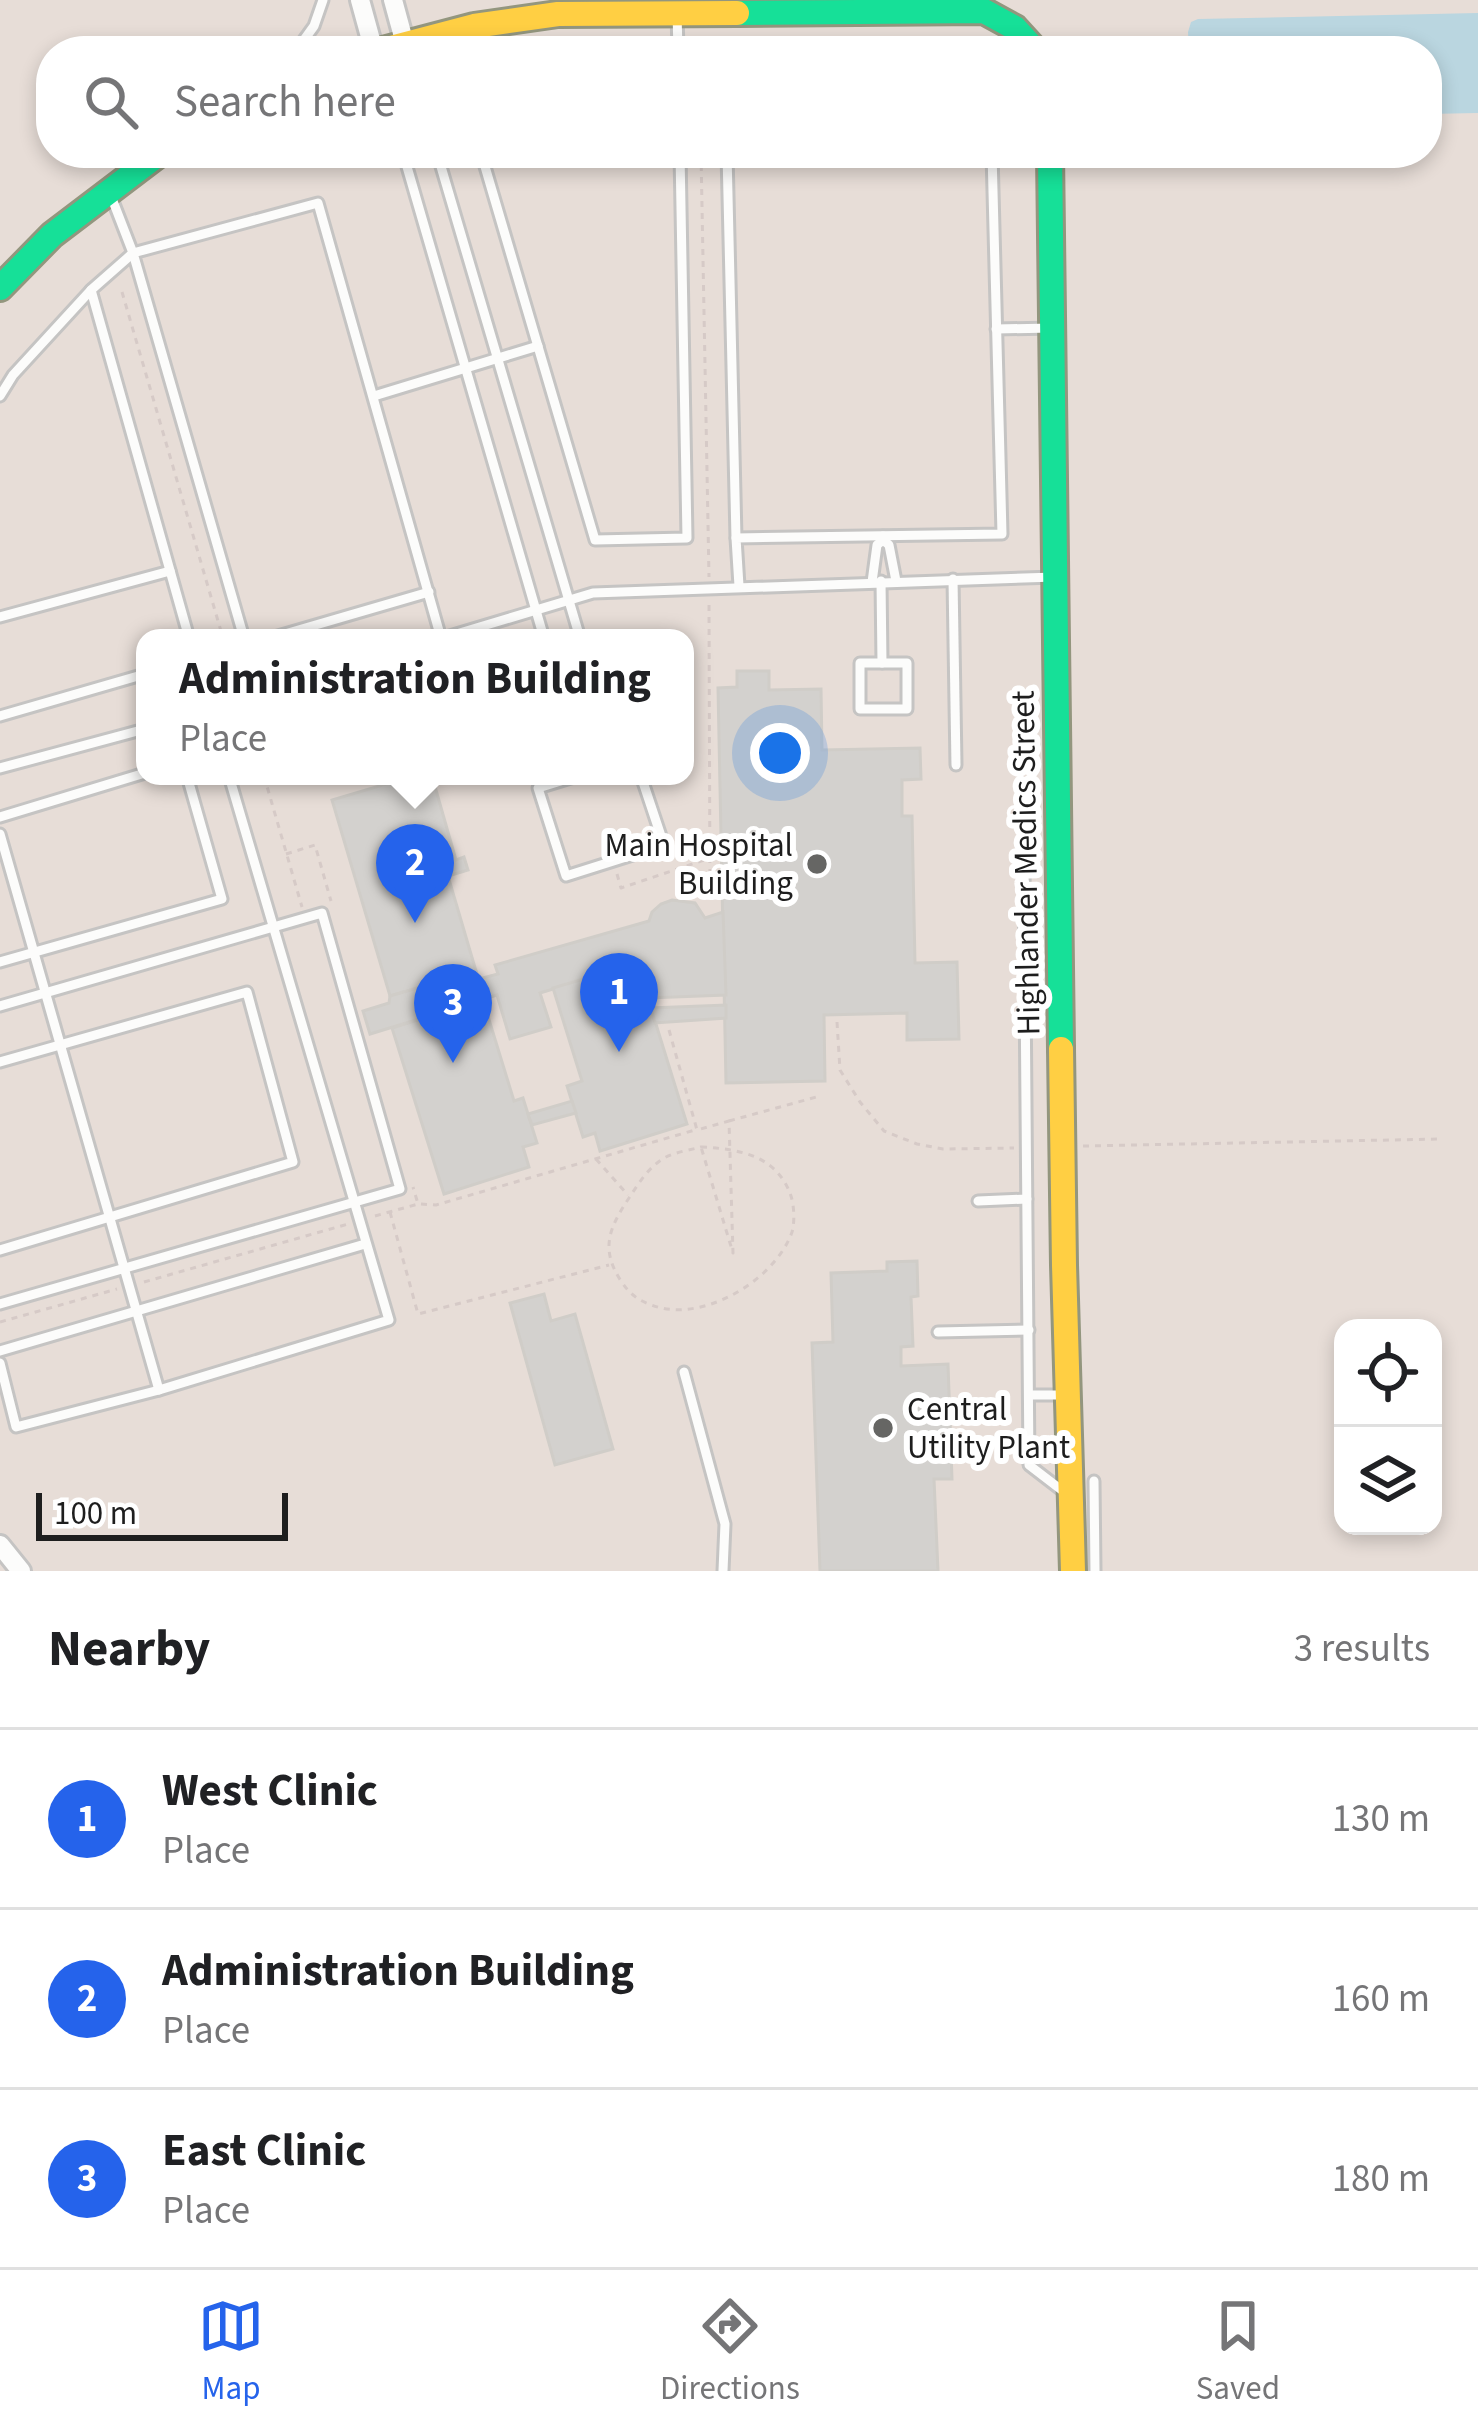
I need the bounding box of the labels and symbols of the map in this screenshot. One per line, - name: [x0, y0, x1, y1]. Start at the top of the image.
- street label: Highlander Medics Street: [999, 690, 1053, 1036]
- your location: [750, 723, 810, 783]
- place label: Main Hospital Building: [605, 822, 793, 907]
- pin: 2: [376, 824, 454, 923]
- marker: Main Hospital Building: [804, 851, 830, 877]
- pin: 1: [580, 953, 658, 1052]
- pin: 3: [414, 964, 492, 1063]
- place label: Central Utility Plant: [907, 1386, 1070, 1471]
- marker: Central Utility Plant: [870, 1415, 896, 1441]
- scale bar: [36, 1487, 288, 1540]

